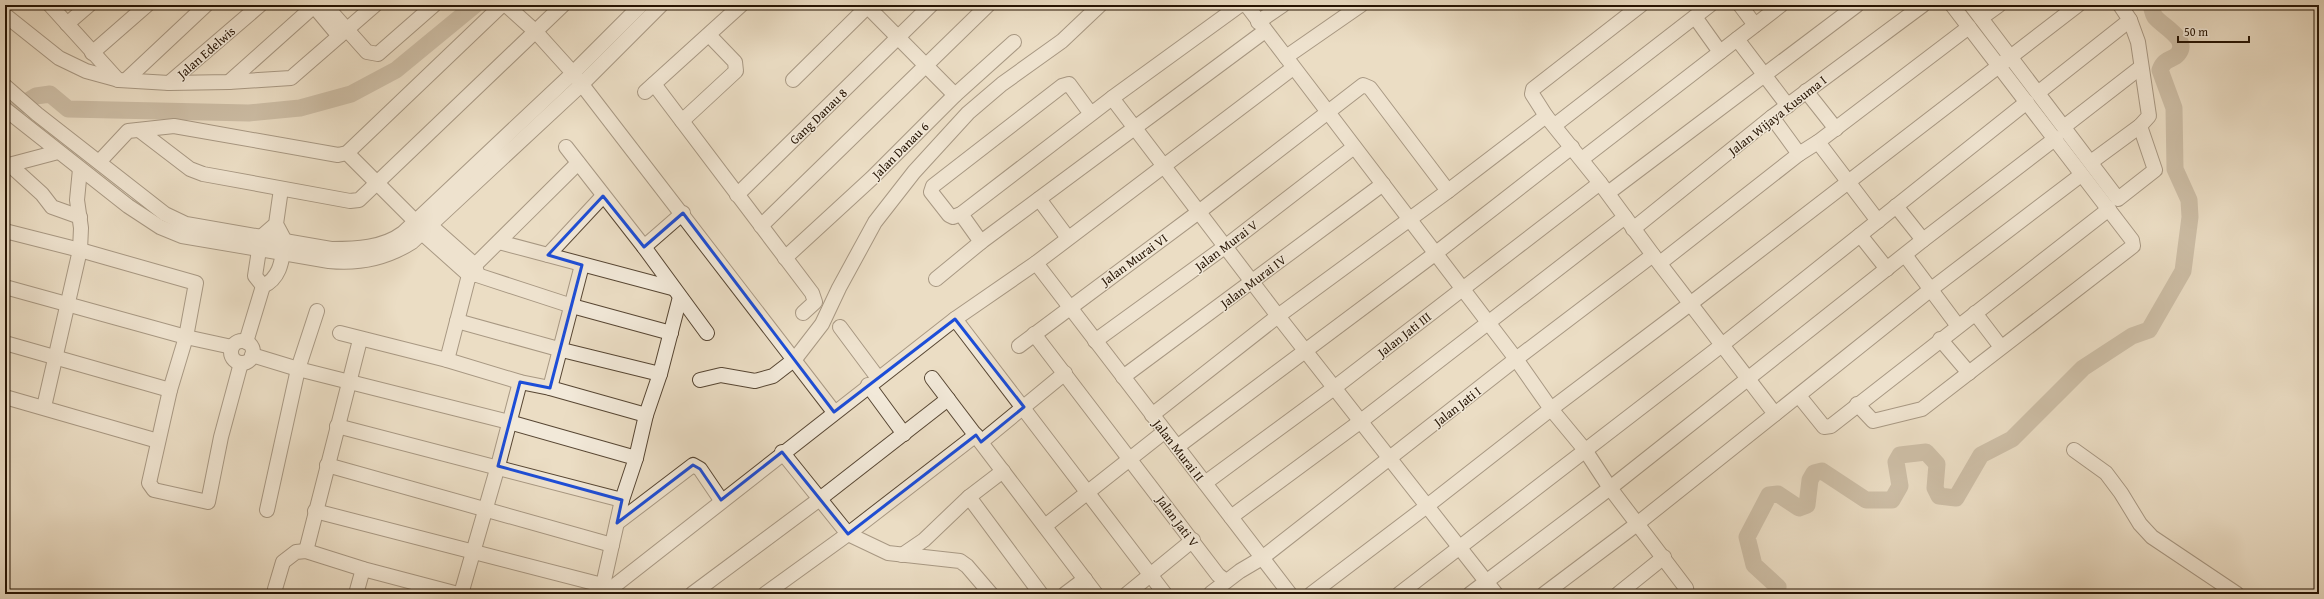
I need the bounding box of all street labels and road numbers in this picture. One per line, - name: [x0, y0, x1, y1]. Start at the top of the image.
- street label: Jalan Edelwis: [172, 22, 240, 84]
- street label: Jalan Wijaya Kusuma I: [1722, 71, 1831, 161]
- street label: Gang Danau 8: [785, 84, 852, 149]
- street label: Jalan Danau 6: [866, 118, 933, 185]
- street label: Jalan Murai V: [1189, 215, 1262, 277]
- street label: Jalan Murai VI: [1095, 229, 1172, 291]
- street label: Jalan Murai IV: [1215, 250, 1291, 314]
- street label: Jalan Jati III: [1372, 307, 1435, 363]
- street label: Jalan Jati I: [1428, 382, 1485, 432]
- street label: Jalan Murai II: [1147, 414, 1209, 485]
- street label: Jalan Jati V: [1151, 490, 1204, 551]

